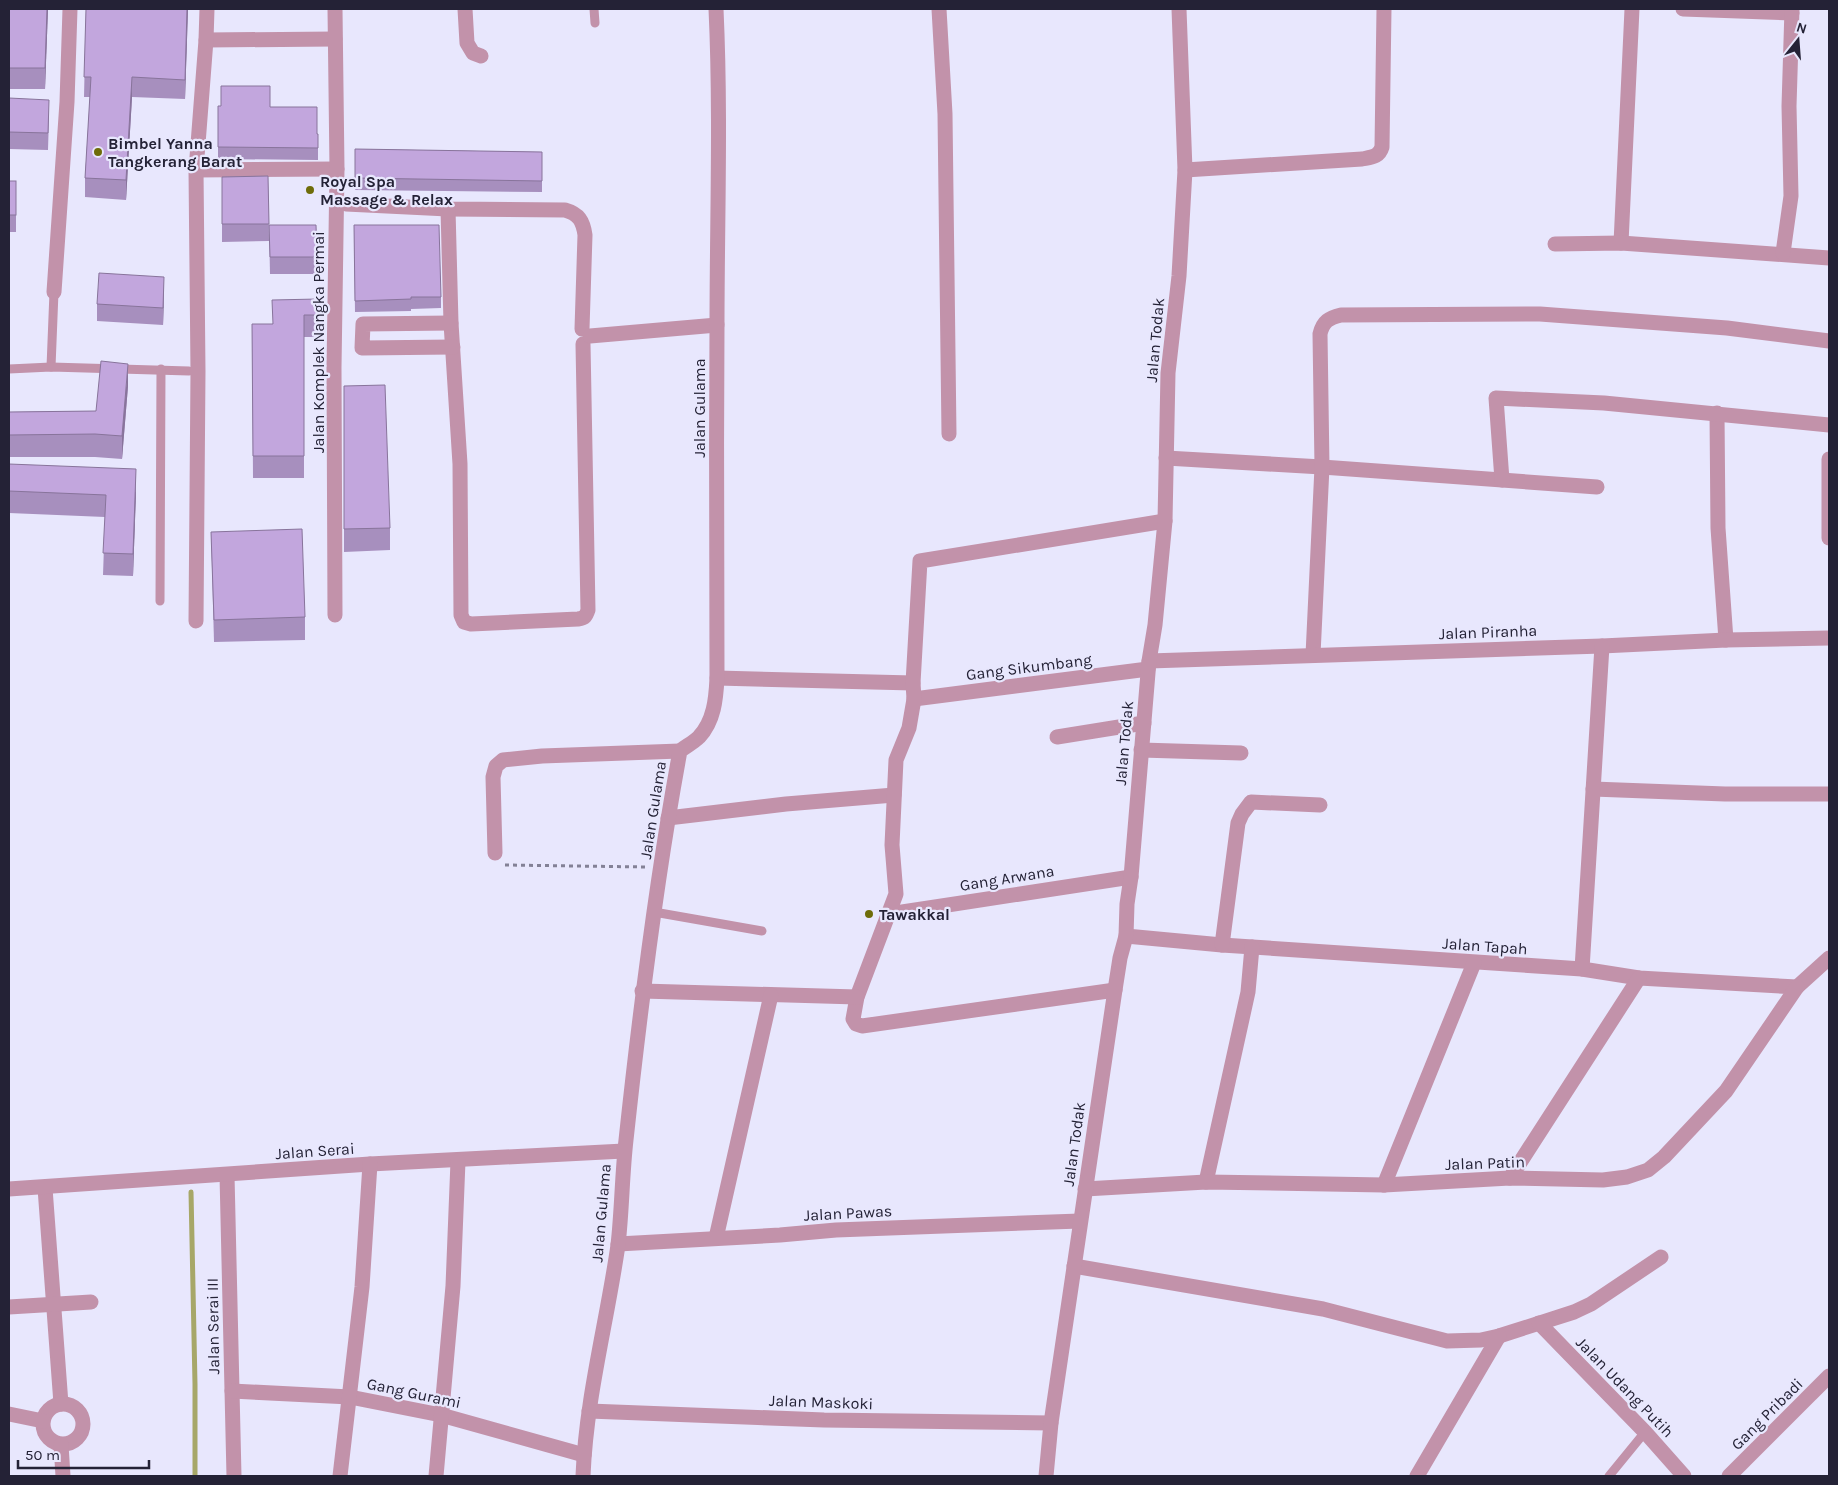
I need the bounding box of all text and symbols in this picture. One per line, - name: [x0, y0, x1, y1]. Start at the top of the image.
- north arrow: [1773, 15, 1823, 65]
- text: N: [1794, 18, 1809, 38]
- place label: Bimbel Yanna Tangkerang Barat: [108, 134, 242, 171]
- marker: Bimbel Yanna Tangkerang Barat: [92, 146, 104, 158]
- place label: Royal Spa Massage & Relax: [320, 172, 453, 209]
- marker: Royal Spa Massage & Relax: [304, 184, 316, 196]
- street label: Jalan Komplek Nangka Permai: [309, 231, 328, 453]
- street label: Jalan Todak: [1142, 297, 1168, 383]
- street label: Jalan Gulama: [690, 358, 709, 458]
- street label: Jalan Piranha: [1439, 621, 1537, 643]
- street label: Gang Sikumbang: [965, 650, 1093, 684]
- street label: Jalan Todak: [1111, 700, 1137, 786]
- street label: Jalan Gulama: [636, 760, 670, 860]
- street label: Gang Arwana: [958, 861, 1056, 895]
- place label: Tawakkal: [879, 905, 950, 924]
- marker: Tawakkal: [863, 908, 875, 920]
- street label: Jalan Tapah: [1442, 934, 1528, 958]
- street label: Jalan Todak: [1059, 1101, 1089, 1187]
- street label: Jalan Serai: [275, 1139, 355, 1163]
- street label: Jalan Patin: [1445, 1152, 1525, 1174]
- street label: Jalan Gulama: [587, 1163, 615, 1263]
- street label: Jalan Pawas: [803, 1201, 893, 1225]
- street label: Jalan Serai III: [203, 1278, 223, 1374]
- street label: Jalan Udang Putih: [1572, 1333, 1678, 1441]
- street label: Gang Gurami: [365, 1374, 463, 1412]
- street label: Gang Pribadi: [1727, 1374, 1807, 1454]
- street label: Jalan Maskoki: [769, 1391, 873, 1413]
- scale bar: [18, 1438, 149, 1470]
- text: 50 m: [25, 1446, 60, 1464]

